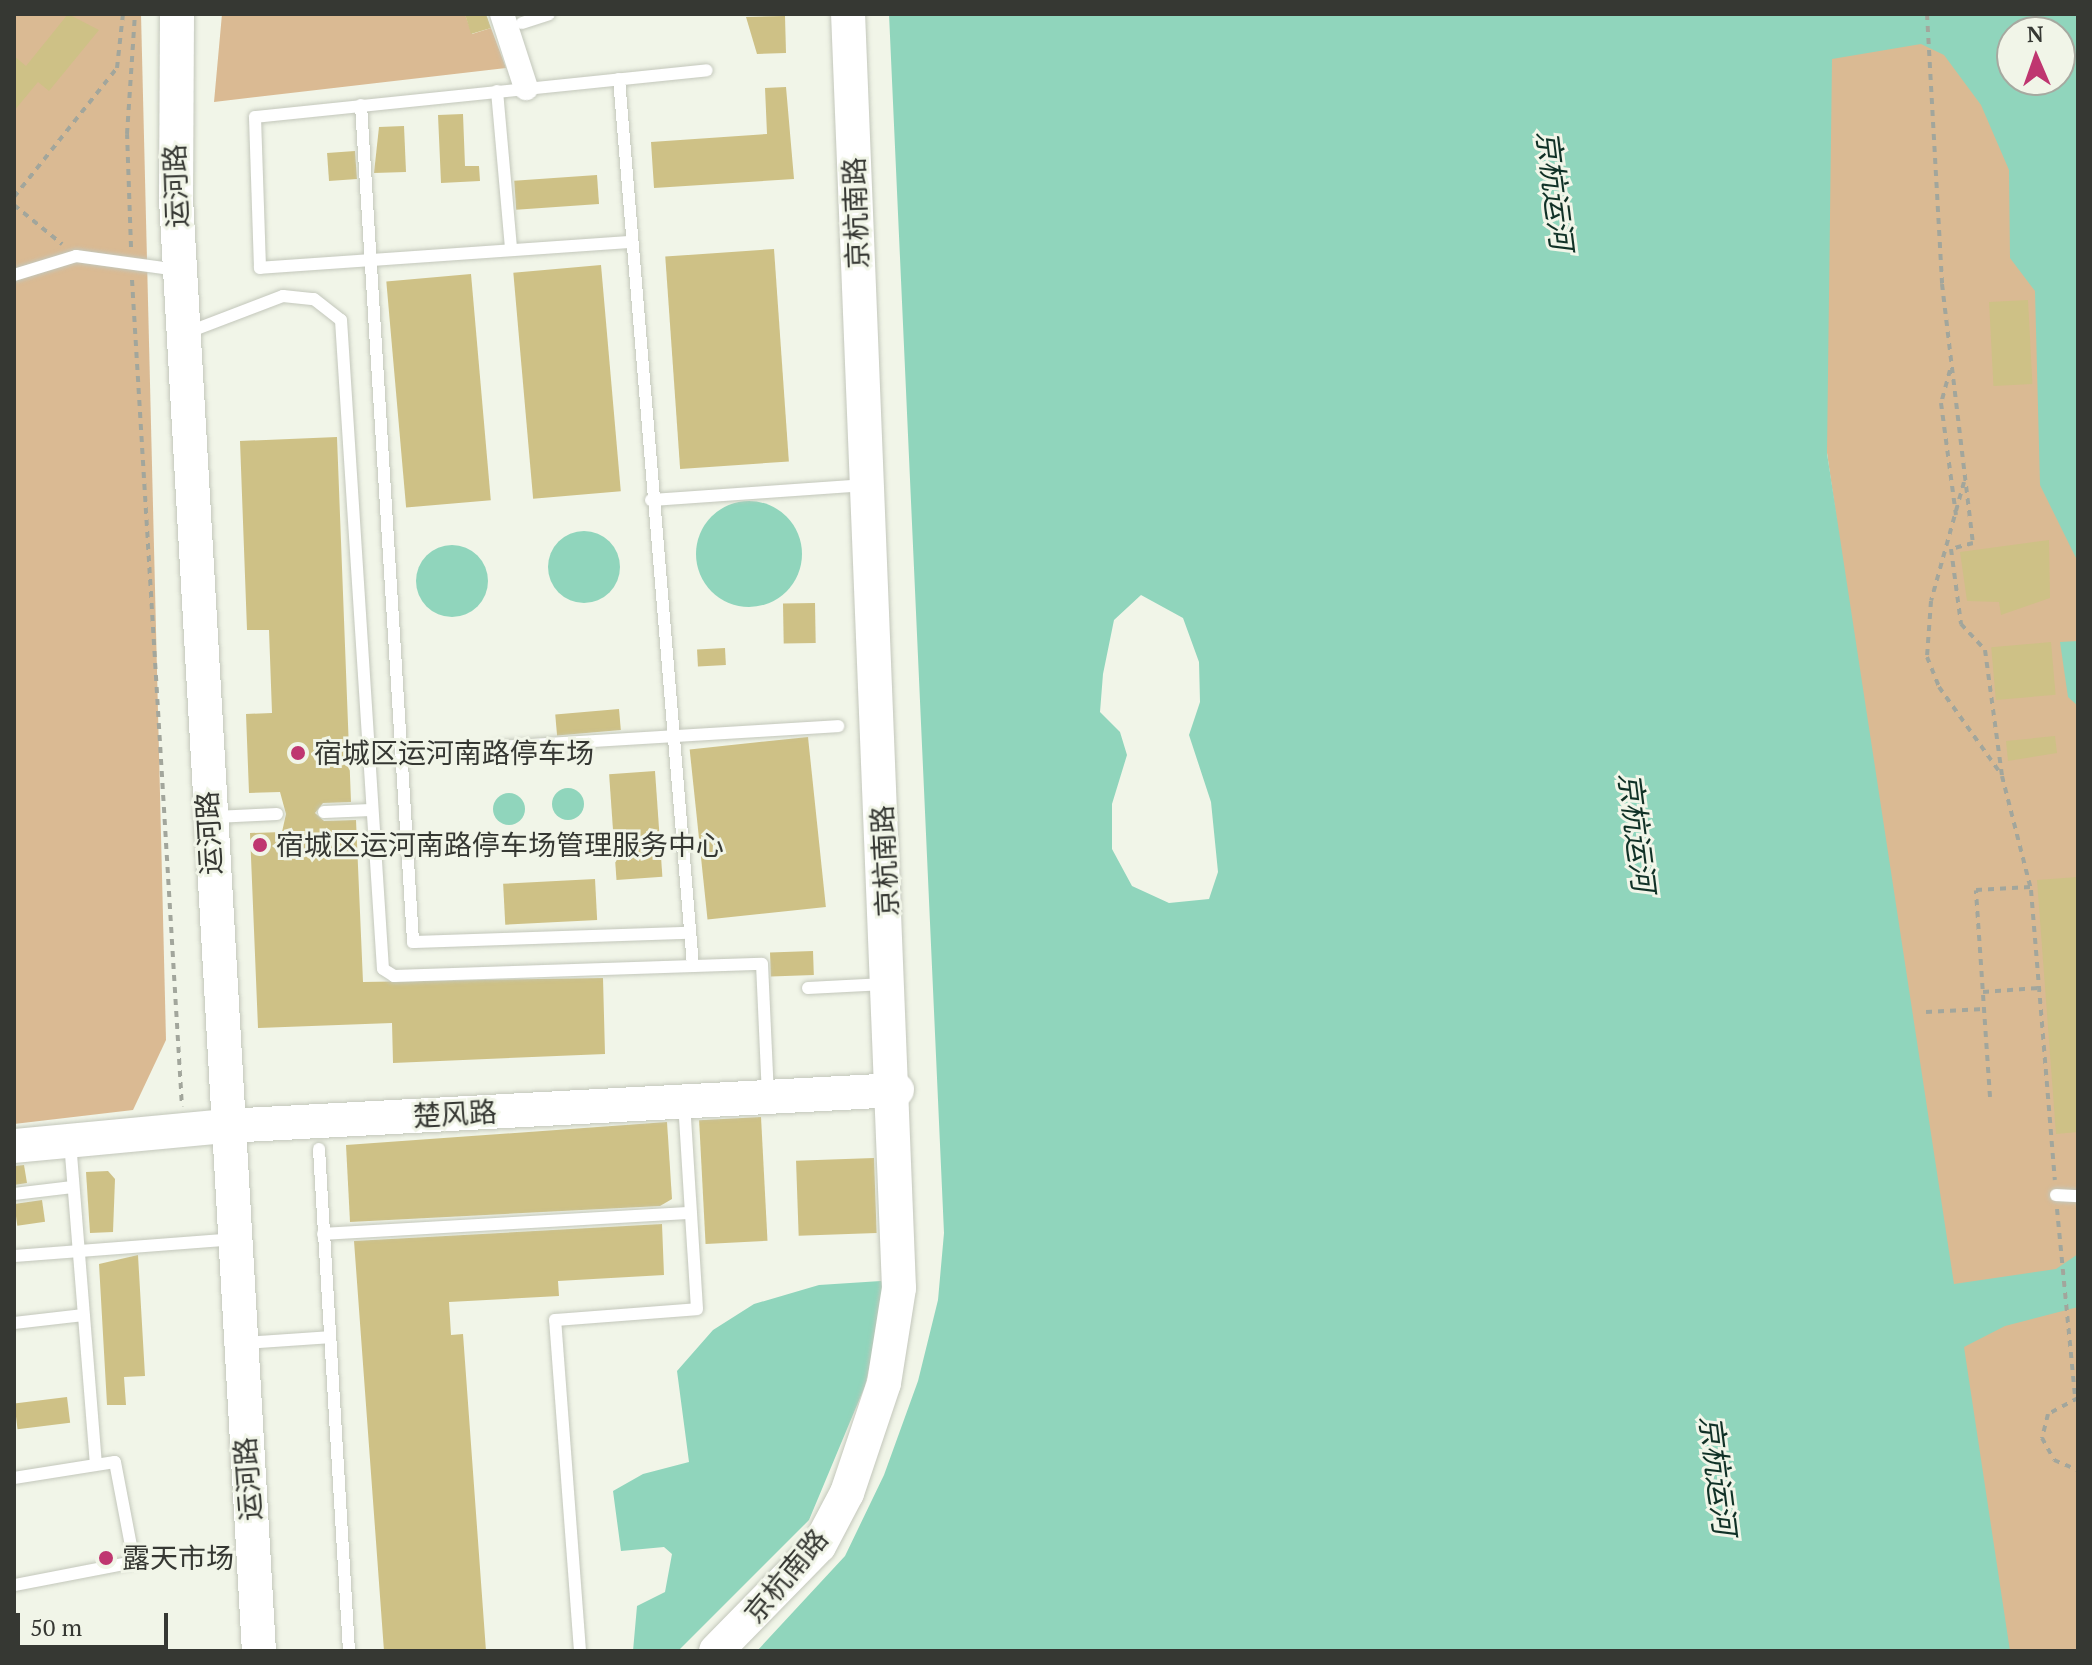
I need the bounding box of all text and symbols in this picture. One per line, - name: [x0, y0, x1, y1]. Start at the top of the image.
- north arrow: [1996, 16, 2076, 96]
- text: N: [2026, 19, 2044, 48]
- water label: 京杭运河: [1530, 128, 1580, 252]
- street label: 运河路: [158, 143, 194, 229]
- street label: 京杭南路: [837, 156, 875, 270]
- place label: 宿城区运河南路停车场: [314, 736, 594, 770]
- marker: 宿城区运河南路停车场: [289, 744, 307, 762]
- water label: 京杭运河: [1612, 770, 1662, 894]
- street label: 运河路: [190, 790, 228, 876]
- street label: 京杭南路: [865, 804, 905, 918]
- place label: 宿城区运河南路停车场管理服务中心: [276, 828, 724, 862]
- marker: 宿城区运河南路停车场管理服务中心: [251, 836, 269, 854]
- street label: 楚风路: [412, 1095, 498, 1133]
- water label: 京杭运河: [1693, 1413, 1743, 1537]
- street label: 运河路: [228, 1436, 268, 1522]
- street label: 京杭南路: [737, 1522, 835, 1630]
- place label: 露天市场: [122, 1541, 234, 1575]
- marker: 露天市场: [97, 1549, 115, 1567]
- scale bar: [20, 1597, 172, 1647]
- text: 50 m: [30, 1611, 82, 1643]

